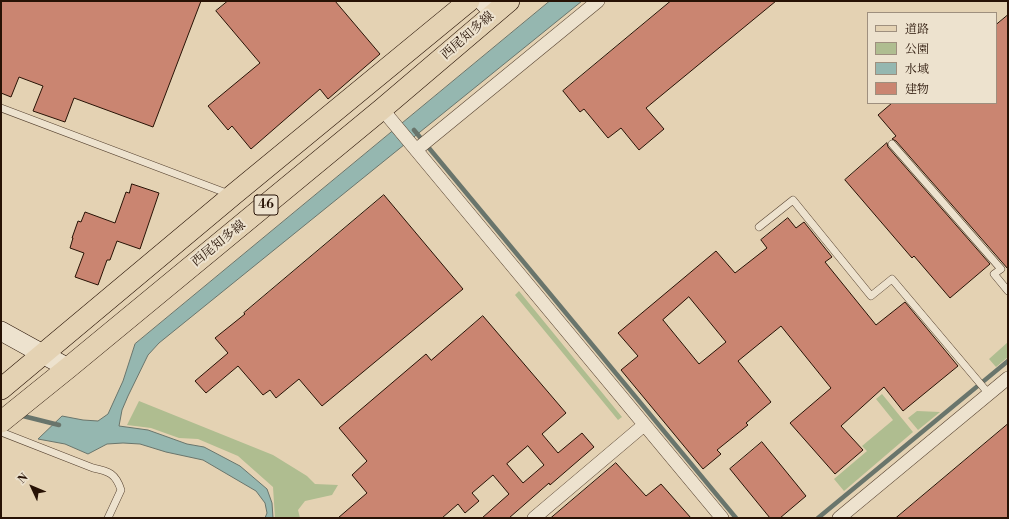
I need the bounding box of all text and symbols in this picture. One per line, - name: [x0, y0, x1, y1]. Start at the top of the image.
- street label: 西尾知多線: [438, 9, 498, 63]
- legend: [867, 12, 997, 104]
- text: 道路: [905, 22, 929, 37]
- text: 公園: [905, 42, 929, 57]
- text: 水域: [905, 62, 929, 77]
- text: 建物: [905, 82, 929, 97]
- road number: 46: [254, 195, 278, 215]
- street label: 西尾知多線: [189, 217, 249, 271]
- north arrow: [12, 467, 52, 507]
- text: N: [15, 471, 31, 487]

